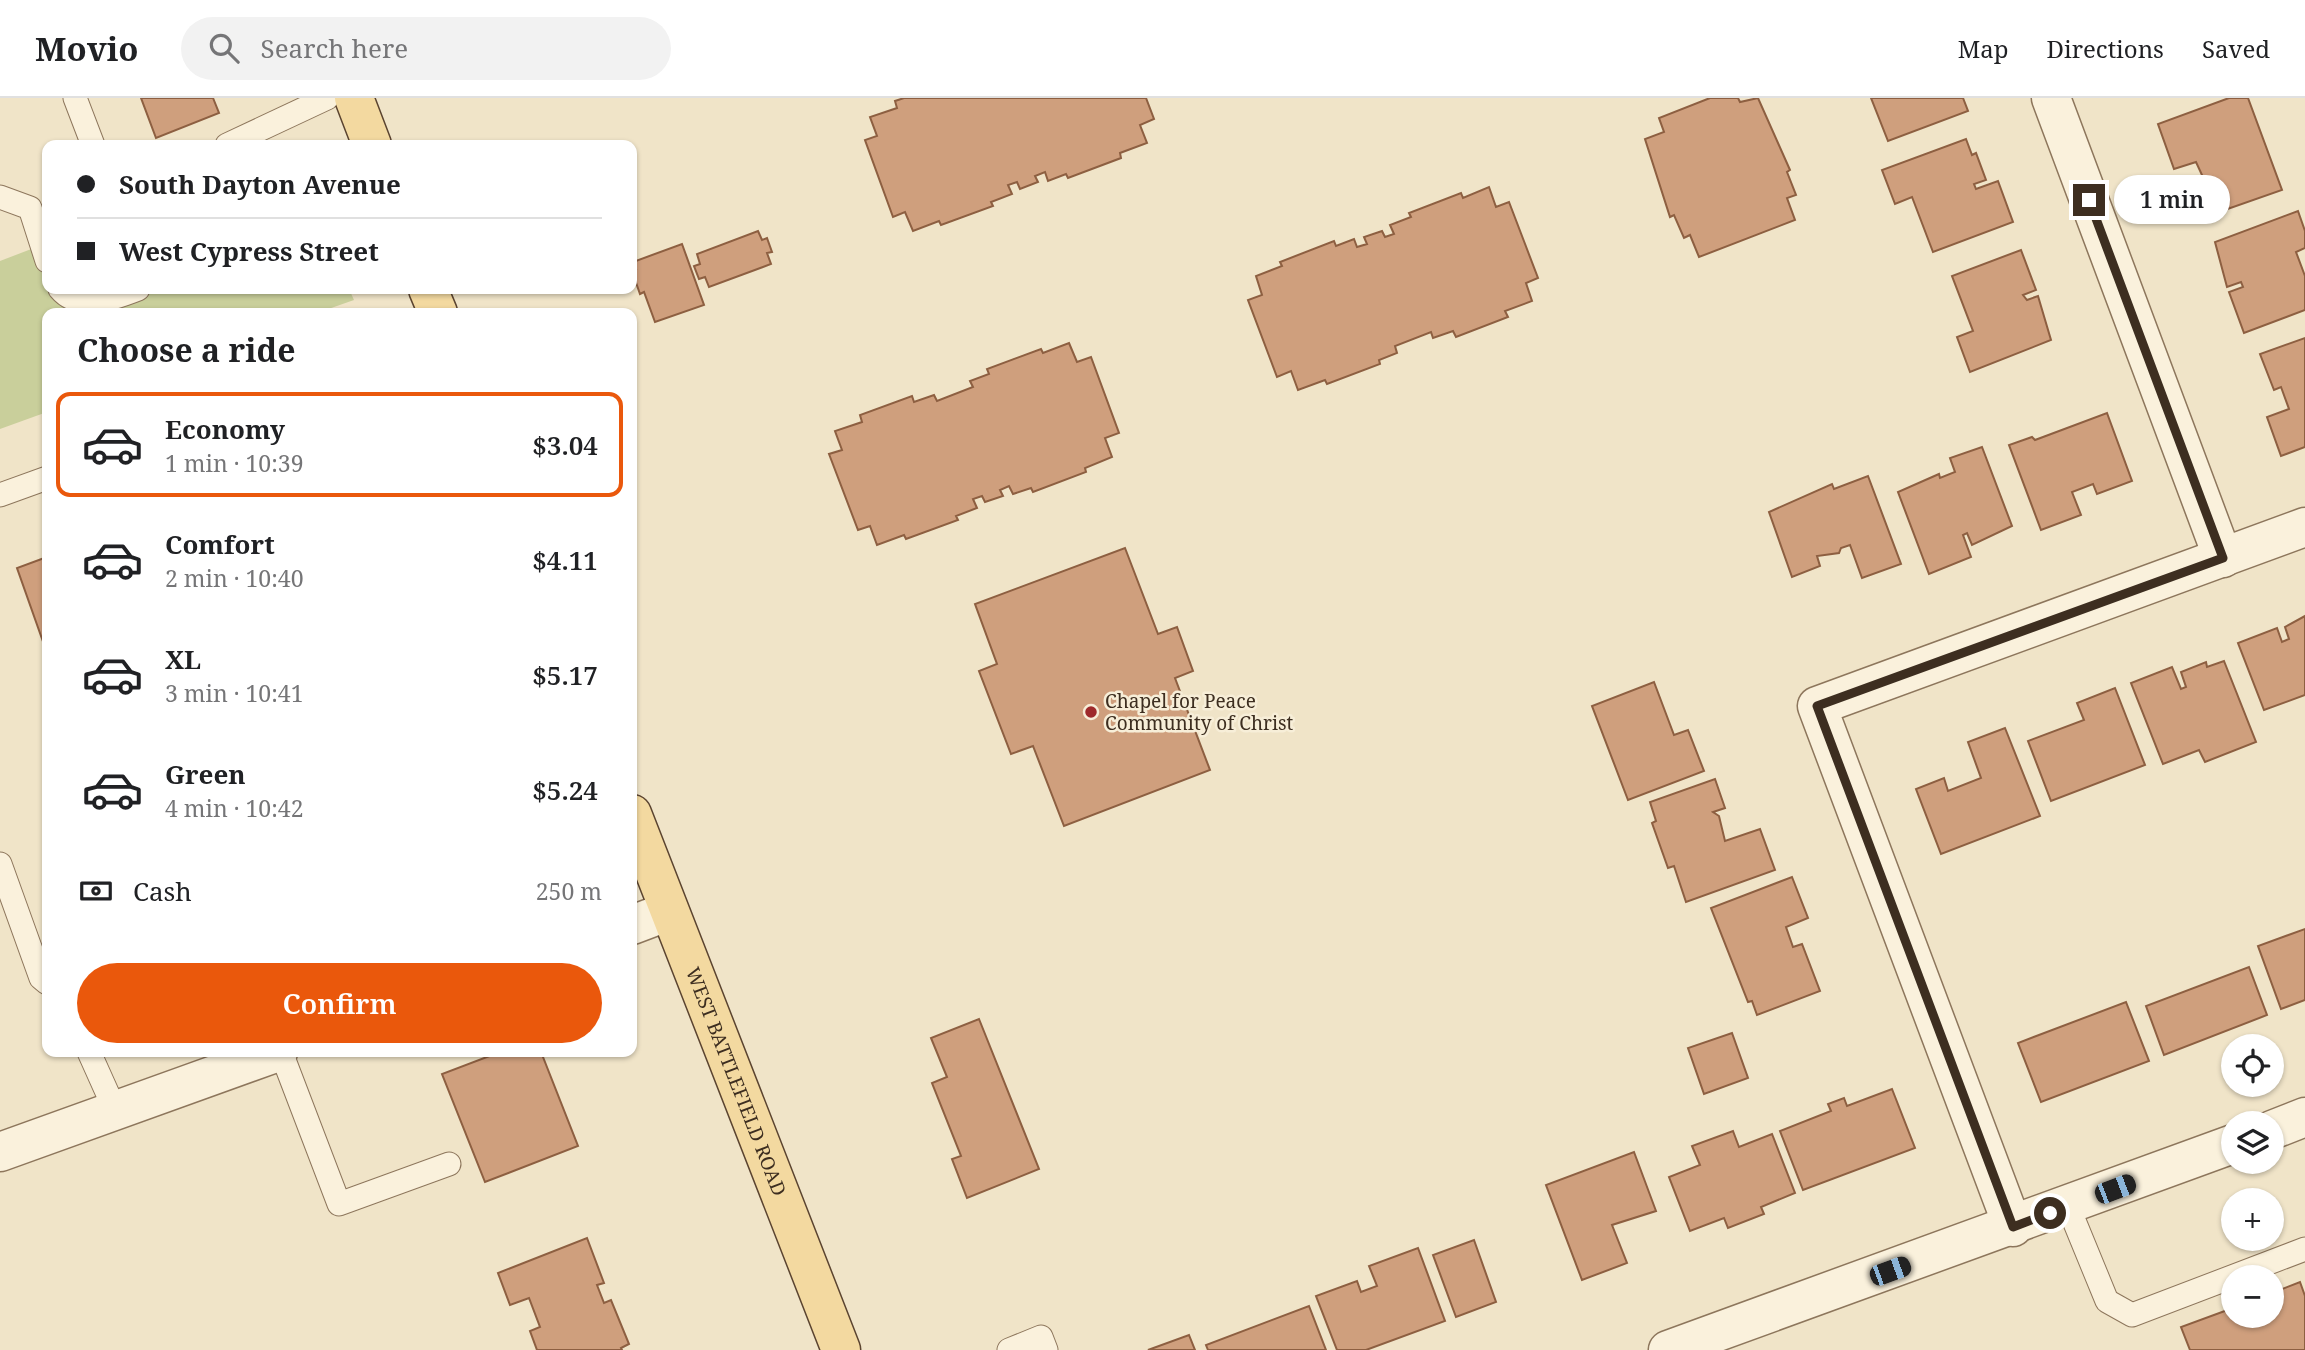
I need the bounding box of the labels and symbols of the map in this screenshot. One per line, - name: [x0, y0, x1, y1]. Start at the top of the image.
- callout: 1 min: [2114, 176, 2229, 224]
- route end: [2073, 184, 2105, 216]
- place label: Chapel for Peace Community of Christ: [1105, 688, 1294, 736]
- marker: Chapel for Peace Community of Christ: [1083, 704, 1099, 720]
- street label: WEST BATTLEFIELD ROAD: [680, 963, 793, 1199]
- car: [2092, 1172, 2139, 1206]
- route start: [2034, 1197, 2066, 1229]
- car: [1867, 1254, 1914, 1288]

